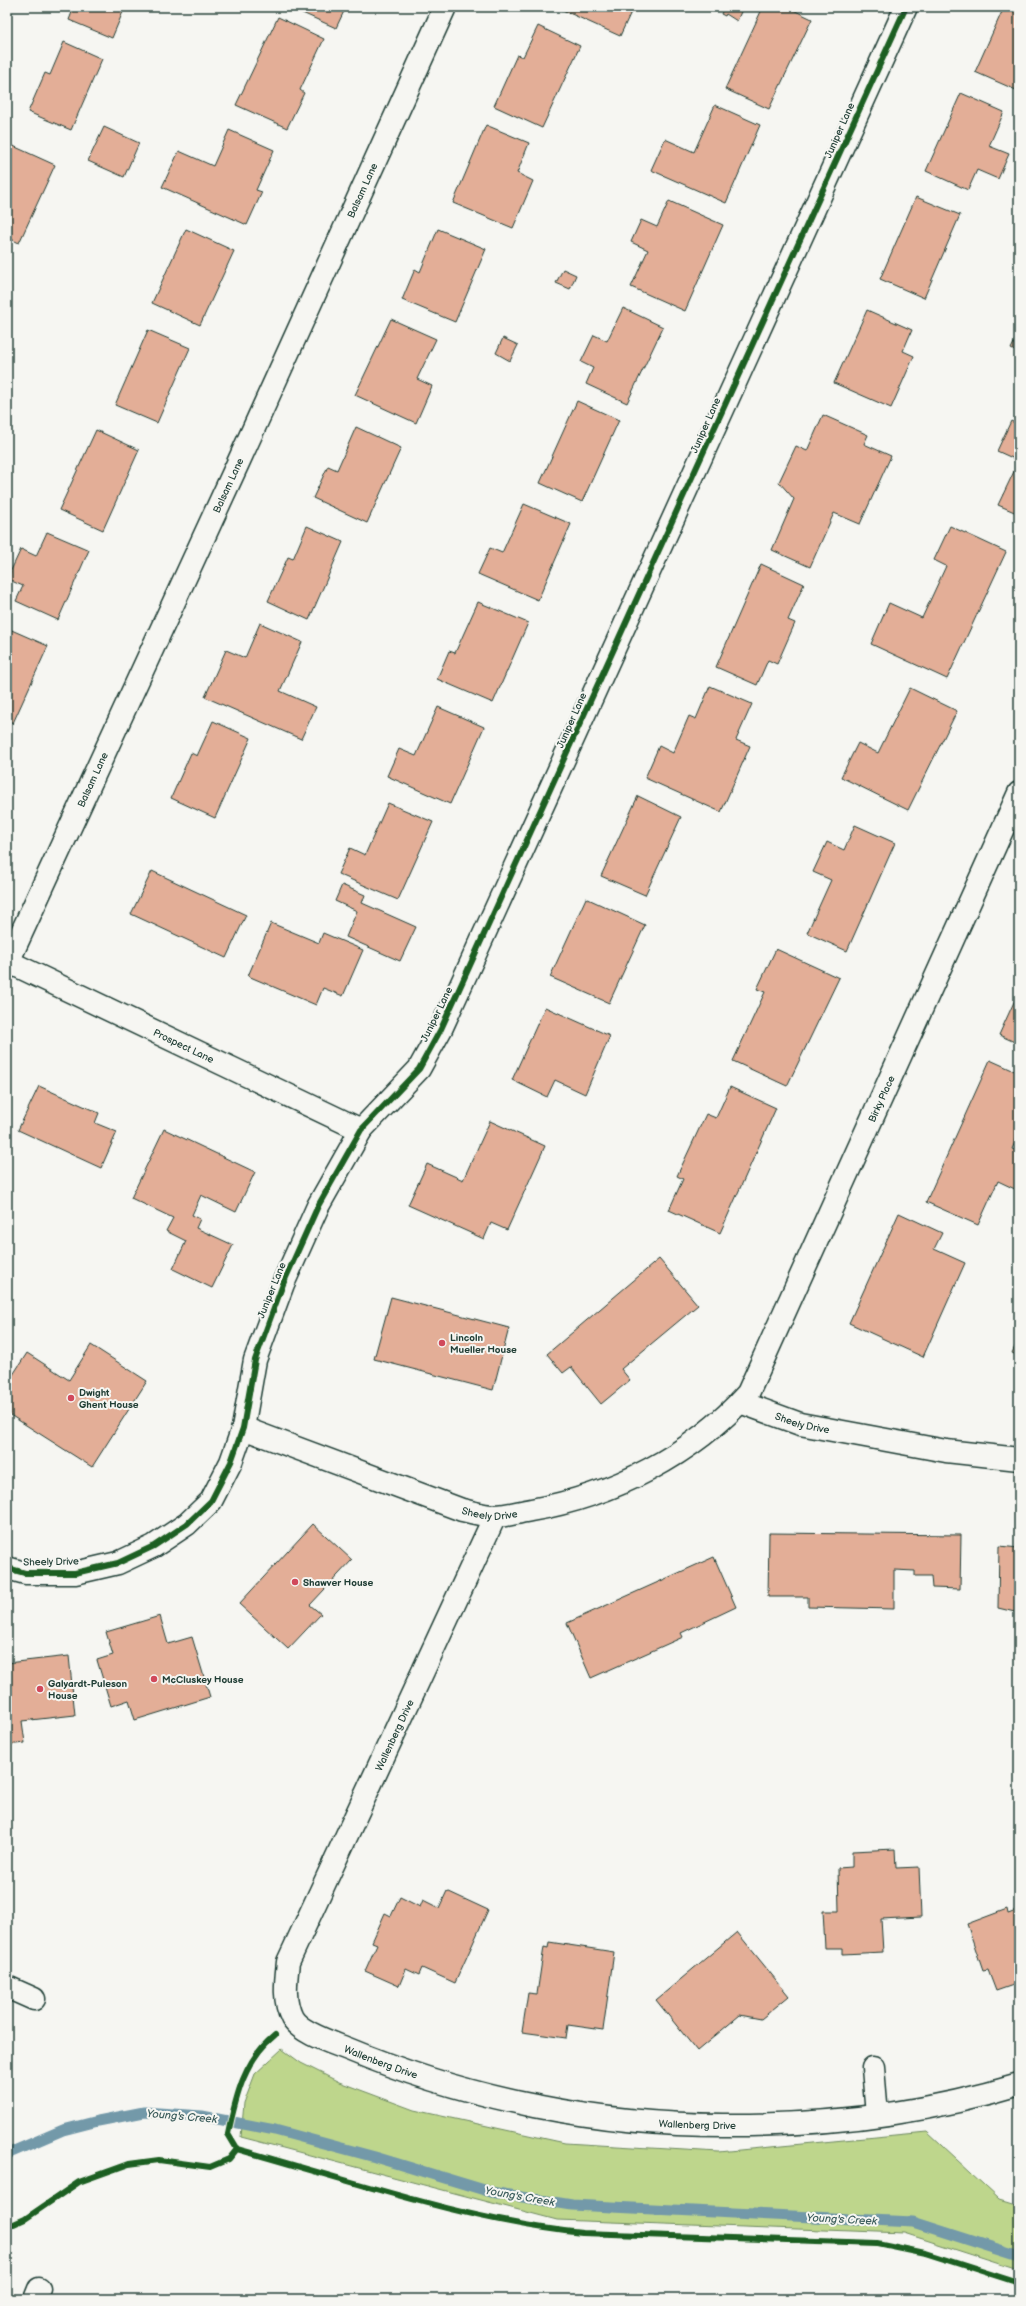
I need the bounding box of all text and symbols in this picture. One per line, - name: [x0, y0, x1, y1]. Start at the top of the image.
- street label: Juniper Lane: [822, 101, 858, 160]
- street label: Balsam Lane: [345, 161, 380, 220]
- street label: Juniper Lane: [688, 396, 724, 455]
- street label: Balsam Lane: [211, 456, 247, 515]
- street label: Juniper Lane: [554, 691, 590, 750]
- street label: Balsam Lane: [75, 750, 111, 809]
- street label: Juniper Lane: [418, 985, 455, 1044]
- street label: Prospect Lane: [151, 1027, 216, 1066]
- street label: Birky Place: [866, 1074, 898, 1124]
- street label: Juniper Lane: [255, 1260, 289, 1320]
- place label: Lincoln Mueller House: [450, 1332, 517, 1356]
- marker: Lincoln Mueller House: [437, 1338, 447, 1348]
- place label: Dwight Ghent House: [79, 1387, 139, 1411]
- marker: Dwight Ghent House: [66, 1393, 76, 1403]
- street label: Sheely Drive: [773, 1410, 830, 1436]
- street label: Sheely Drive: [461, 1505, 519, 1523]
- street label: Sheely Drive: [23, 1556, 79, 1568]
- marker: Shawver House: [290, 1577, 300, 1587]
- place label: Shawver House: [303, 1577, 373, 1589]
- marker: McCluskey House: [149, 1674, 159, 1684]
- place label: McCluskey House: [162, 1674, 244, 1686]
- place label: Galyardt-Puleson House: [48, 1678, 128, 1702]
- marker: Galyardt-Puleson House: [35, 1684, 45, 1694]
- street label: Wallenberg Drive: [373, 1698, 417, 1773]
- street label: Wallenberg Drive: [342, 2043, 419, 2082]
- water label: Young's Creek: [146, 2107, 218, 2126]
- street label: Wallenberg Drive: [658, 2118, 736, 2132]
- water label: Young's Creek: [484, 2184, 556, 2209]
- water label: Young's Creek: [806, 2211, 878, 2228]

